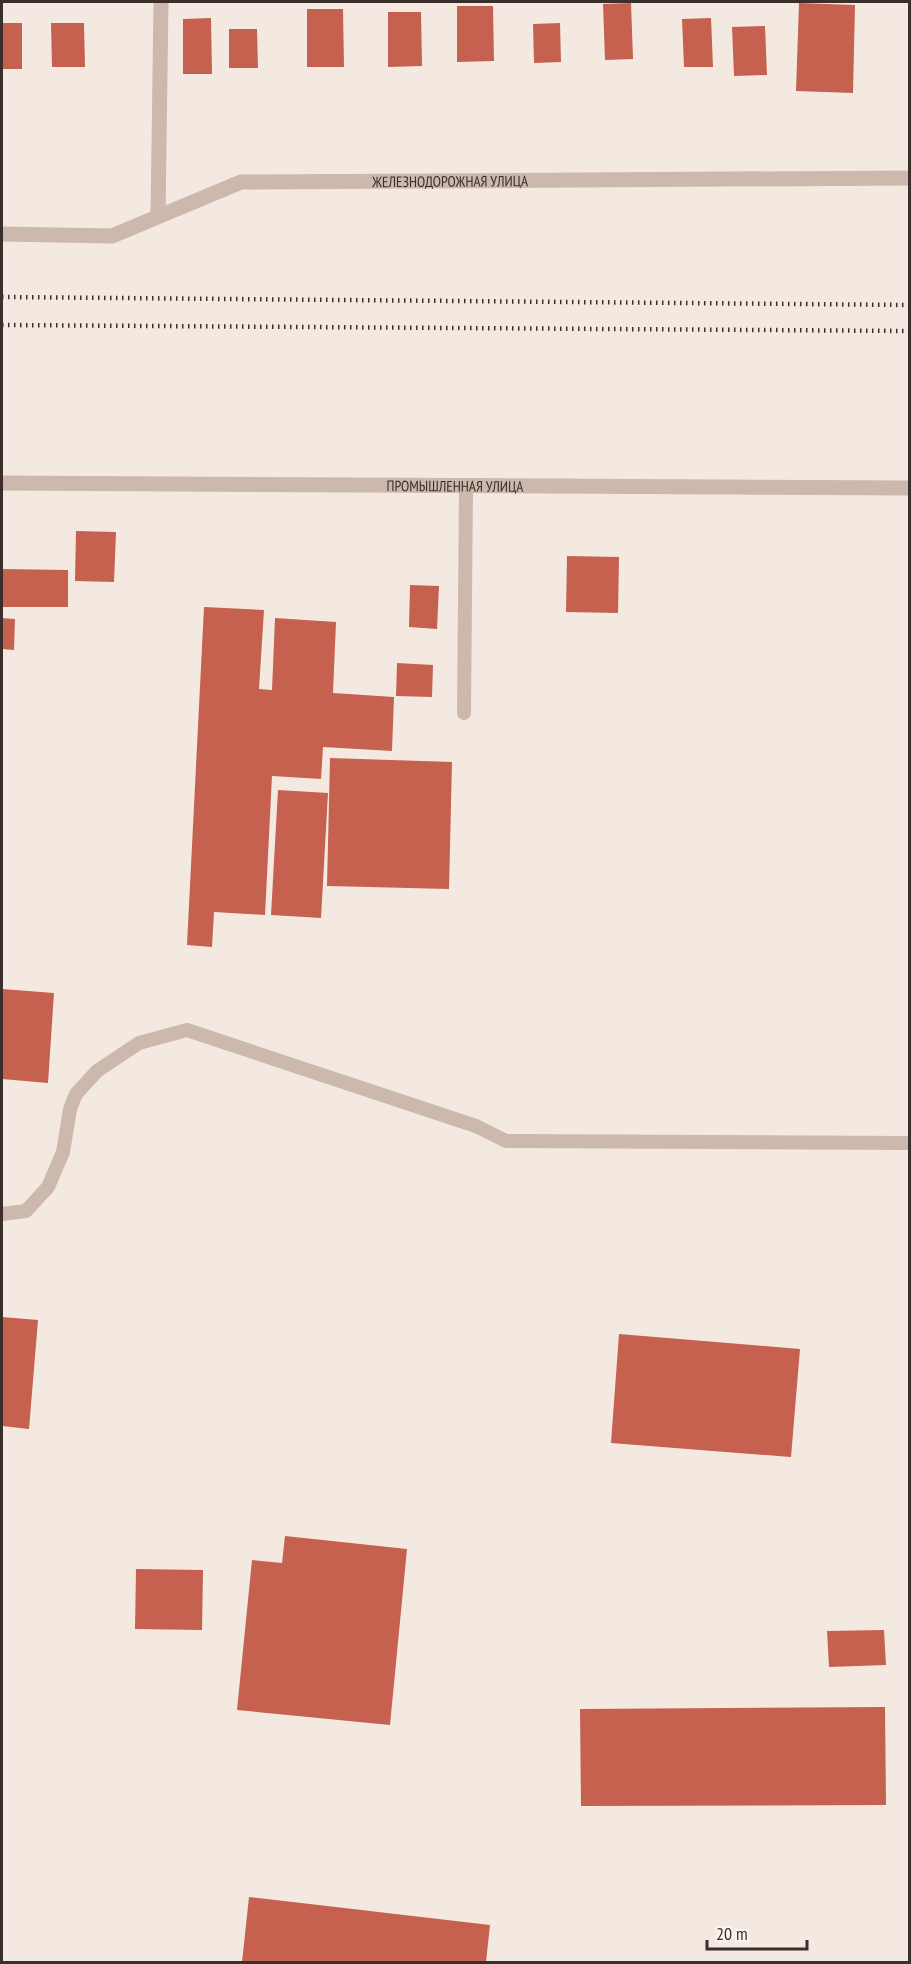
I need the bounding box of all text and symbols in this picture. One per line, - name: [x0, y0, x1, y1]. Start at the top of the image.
- street label: ЖЕЛЕЗНОДОРОЖНАЯ УЛИЦА: [371, 171, 529, 191]
- street label: ПРОМЫШЛЕННАЯ УЛИЦА: [387, 476, 524, 495]
- scale bar: [707, 1913, 808, 1951]
- text: 20 m: [716, 1922, 748, 1945]

